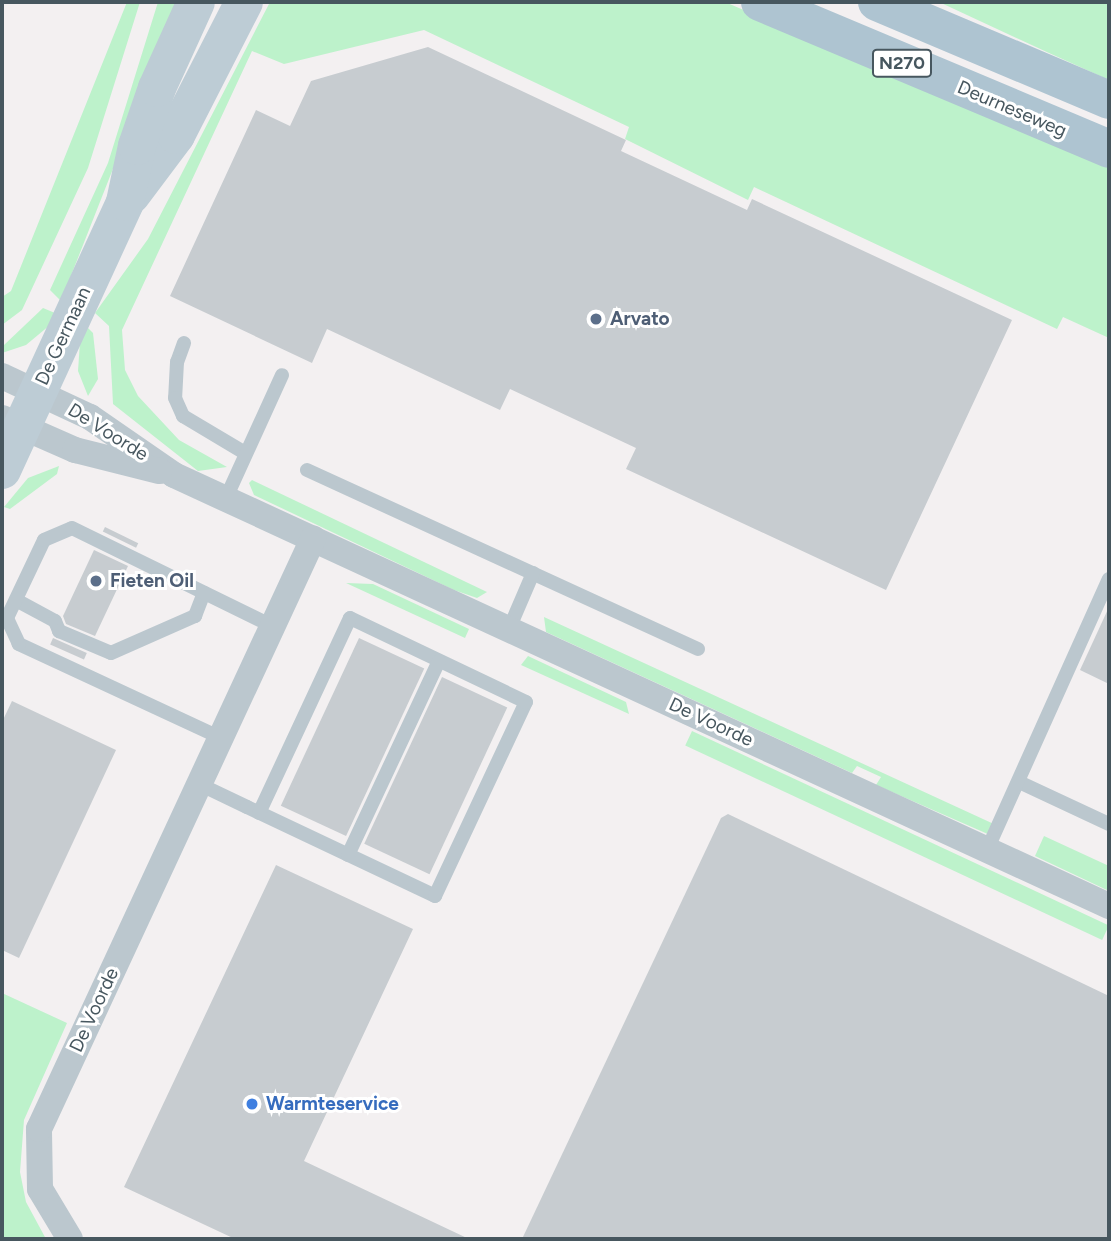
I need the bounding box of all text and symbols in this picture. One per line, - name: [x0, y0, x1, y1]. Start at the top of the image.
- road number: N270: [870, 48, 934, 78]
- street label: Deurneseweg: [954, 76, 1070, 142]
- street label: De Germaan: [30, 283, 96, 389]
- place label: Arvato: [610, 308, 670, 330]
- marker: Arvato: [588, 311, 604, 327]
- street label: De Voorde: [64, 398, 152, 466]
- place label: Fieten Oil: [110, 570, 194, 592]
- marker: Fieten Oil: [88, 573, 104, 589]
- street label: De Voorde: [665, 693, 757, 751]
- street label: De Voorde: [65, 964, 123, 1056]
- place label: Warmteservice: [266, 1093, 399, 1115]
- marker: Warmteservice: [244, 1096, 260, 1112]

